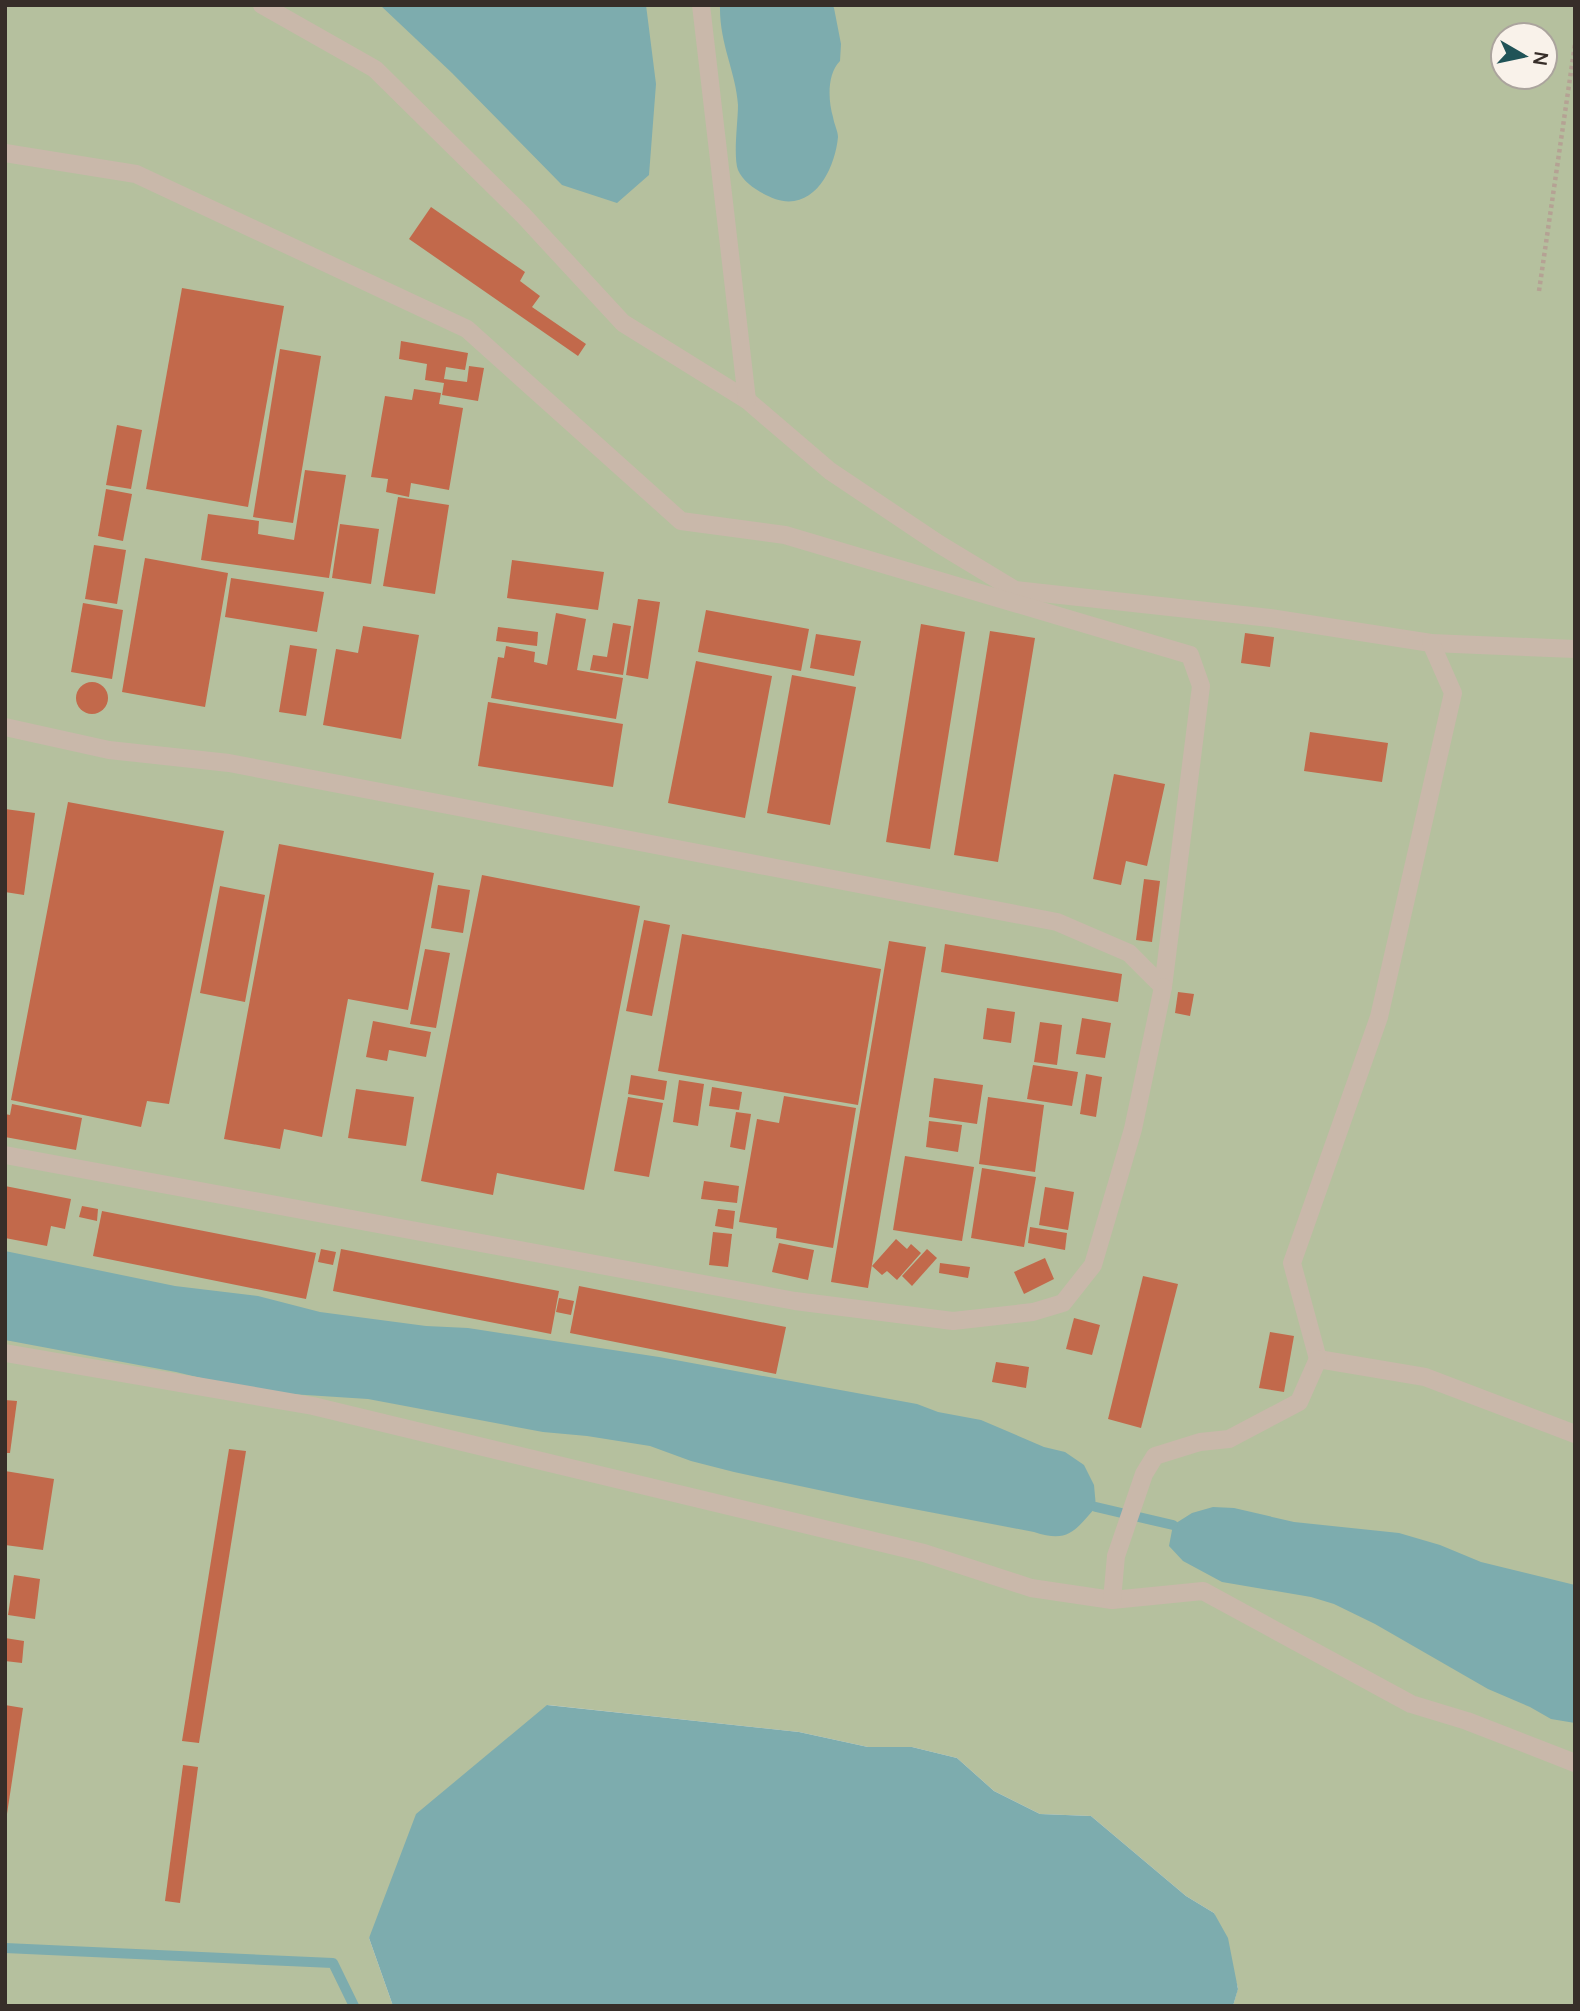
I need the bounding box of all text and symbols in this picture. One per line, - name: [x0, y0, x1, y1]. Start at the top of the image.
- north arrow: [1489, 21, 1559, 91]
- text: N: [1527, 50, 1555, 67]

